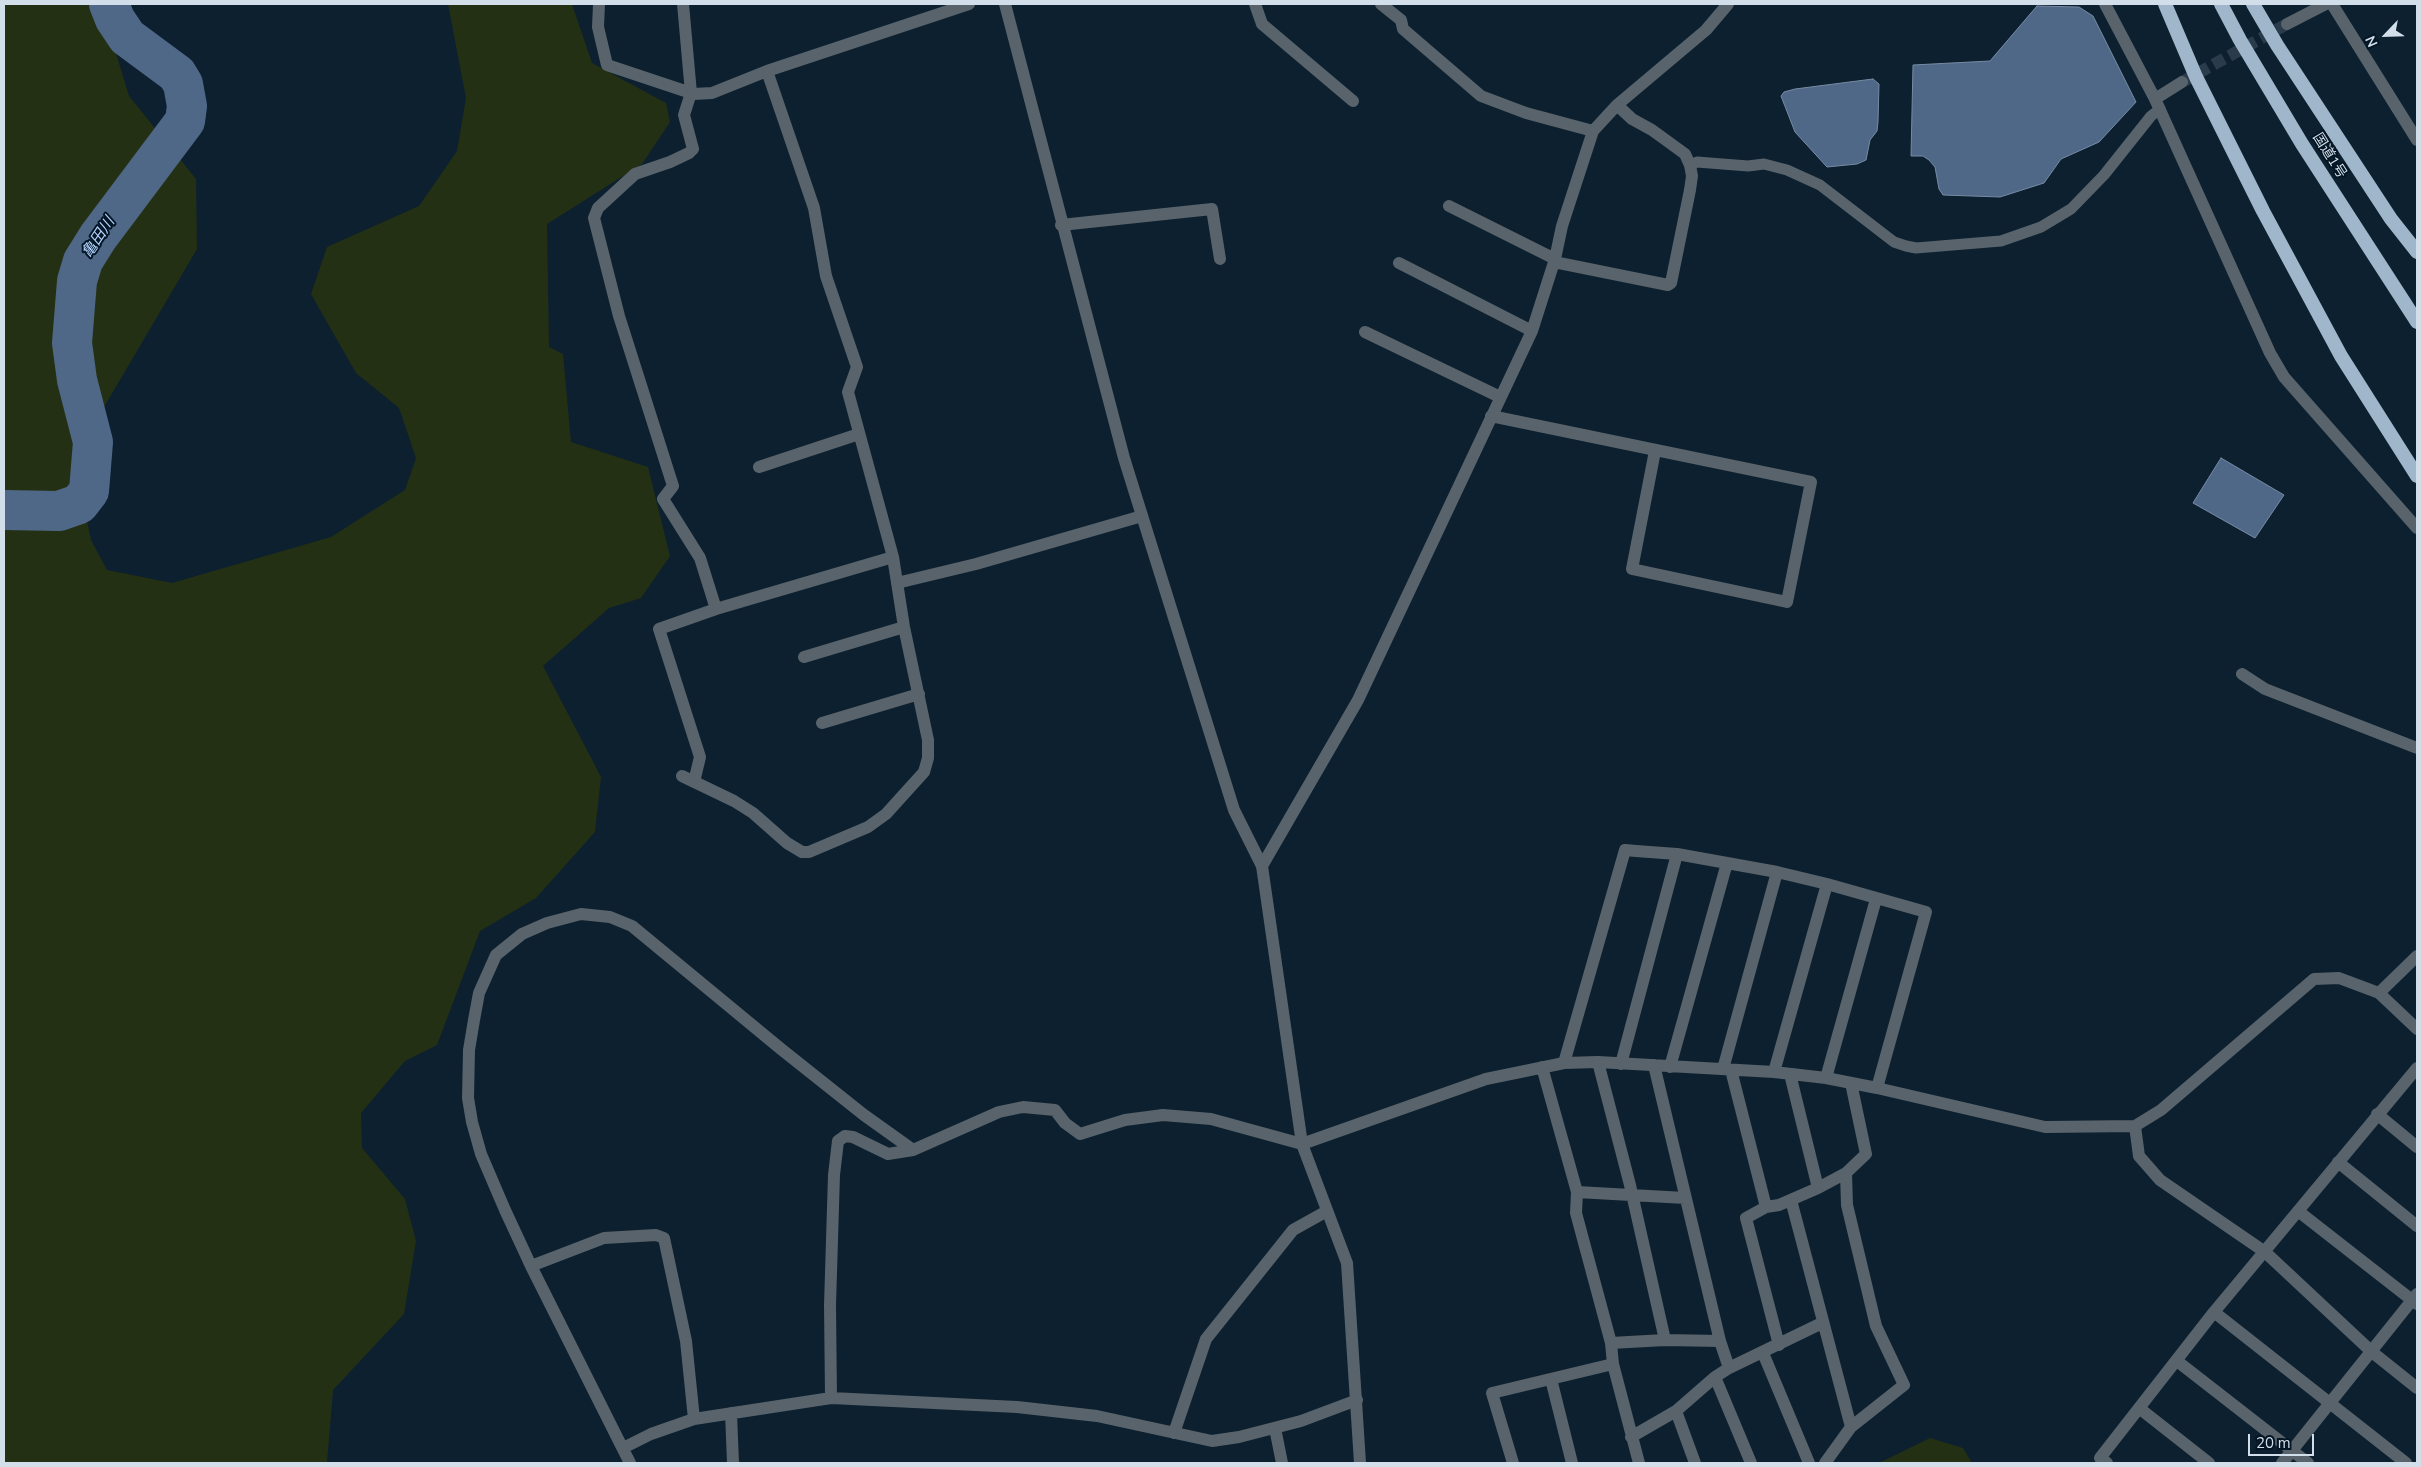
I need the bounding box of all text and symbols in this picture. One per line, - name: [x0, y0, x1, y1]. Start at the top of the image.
- north arrow: [2361, 10, 2411, 60]
- text: N: [2361, 33, 2383, 50]
- street label: 国道1号: [2309, 130, 2349, 182]
- water label: 亀田川: [79, 214, 119, 262]
- scale bar: [2251, 1424, 2317, 1456]
- text: 20 m: [2256, 1433, 2291, 1453]

